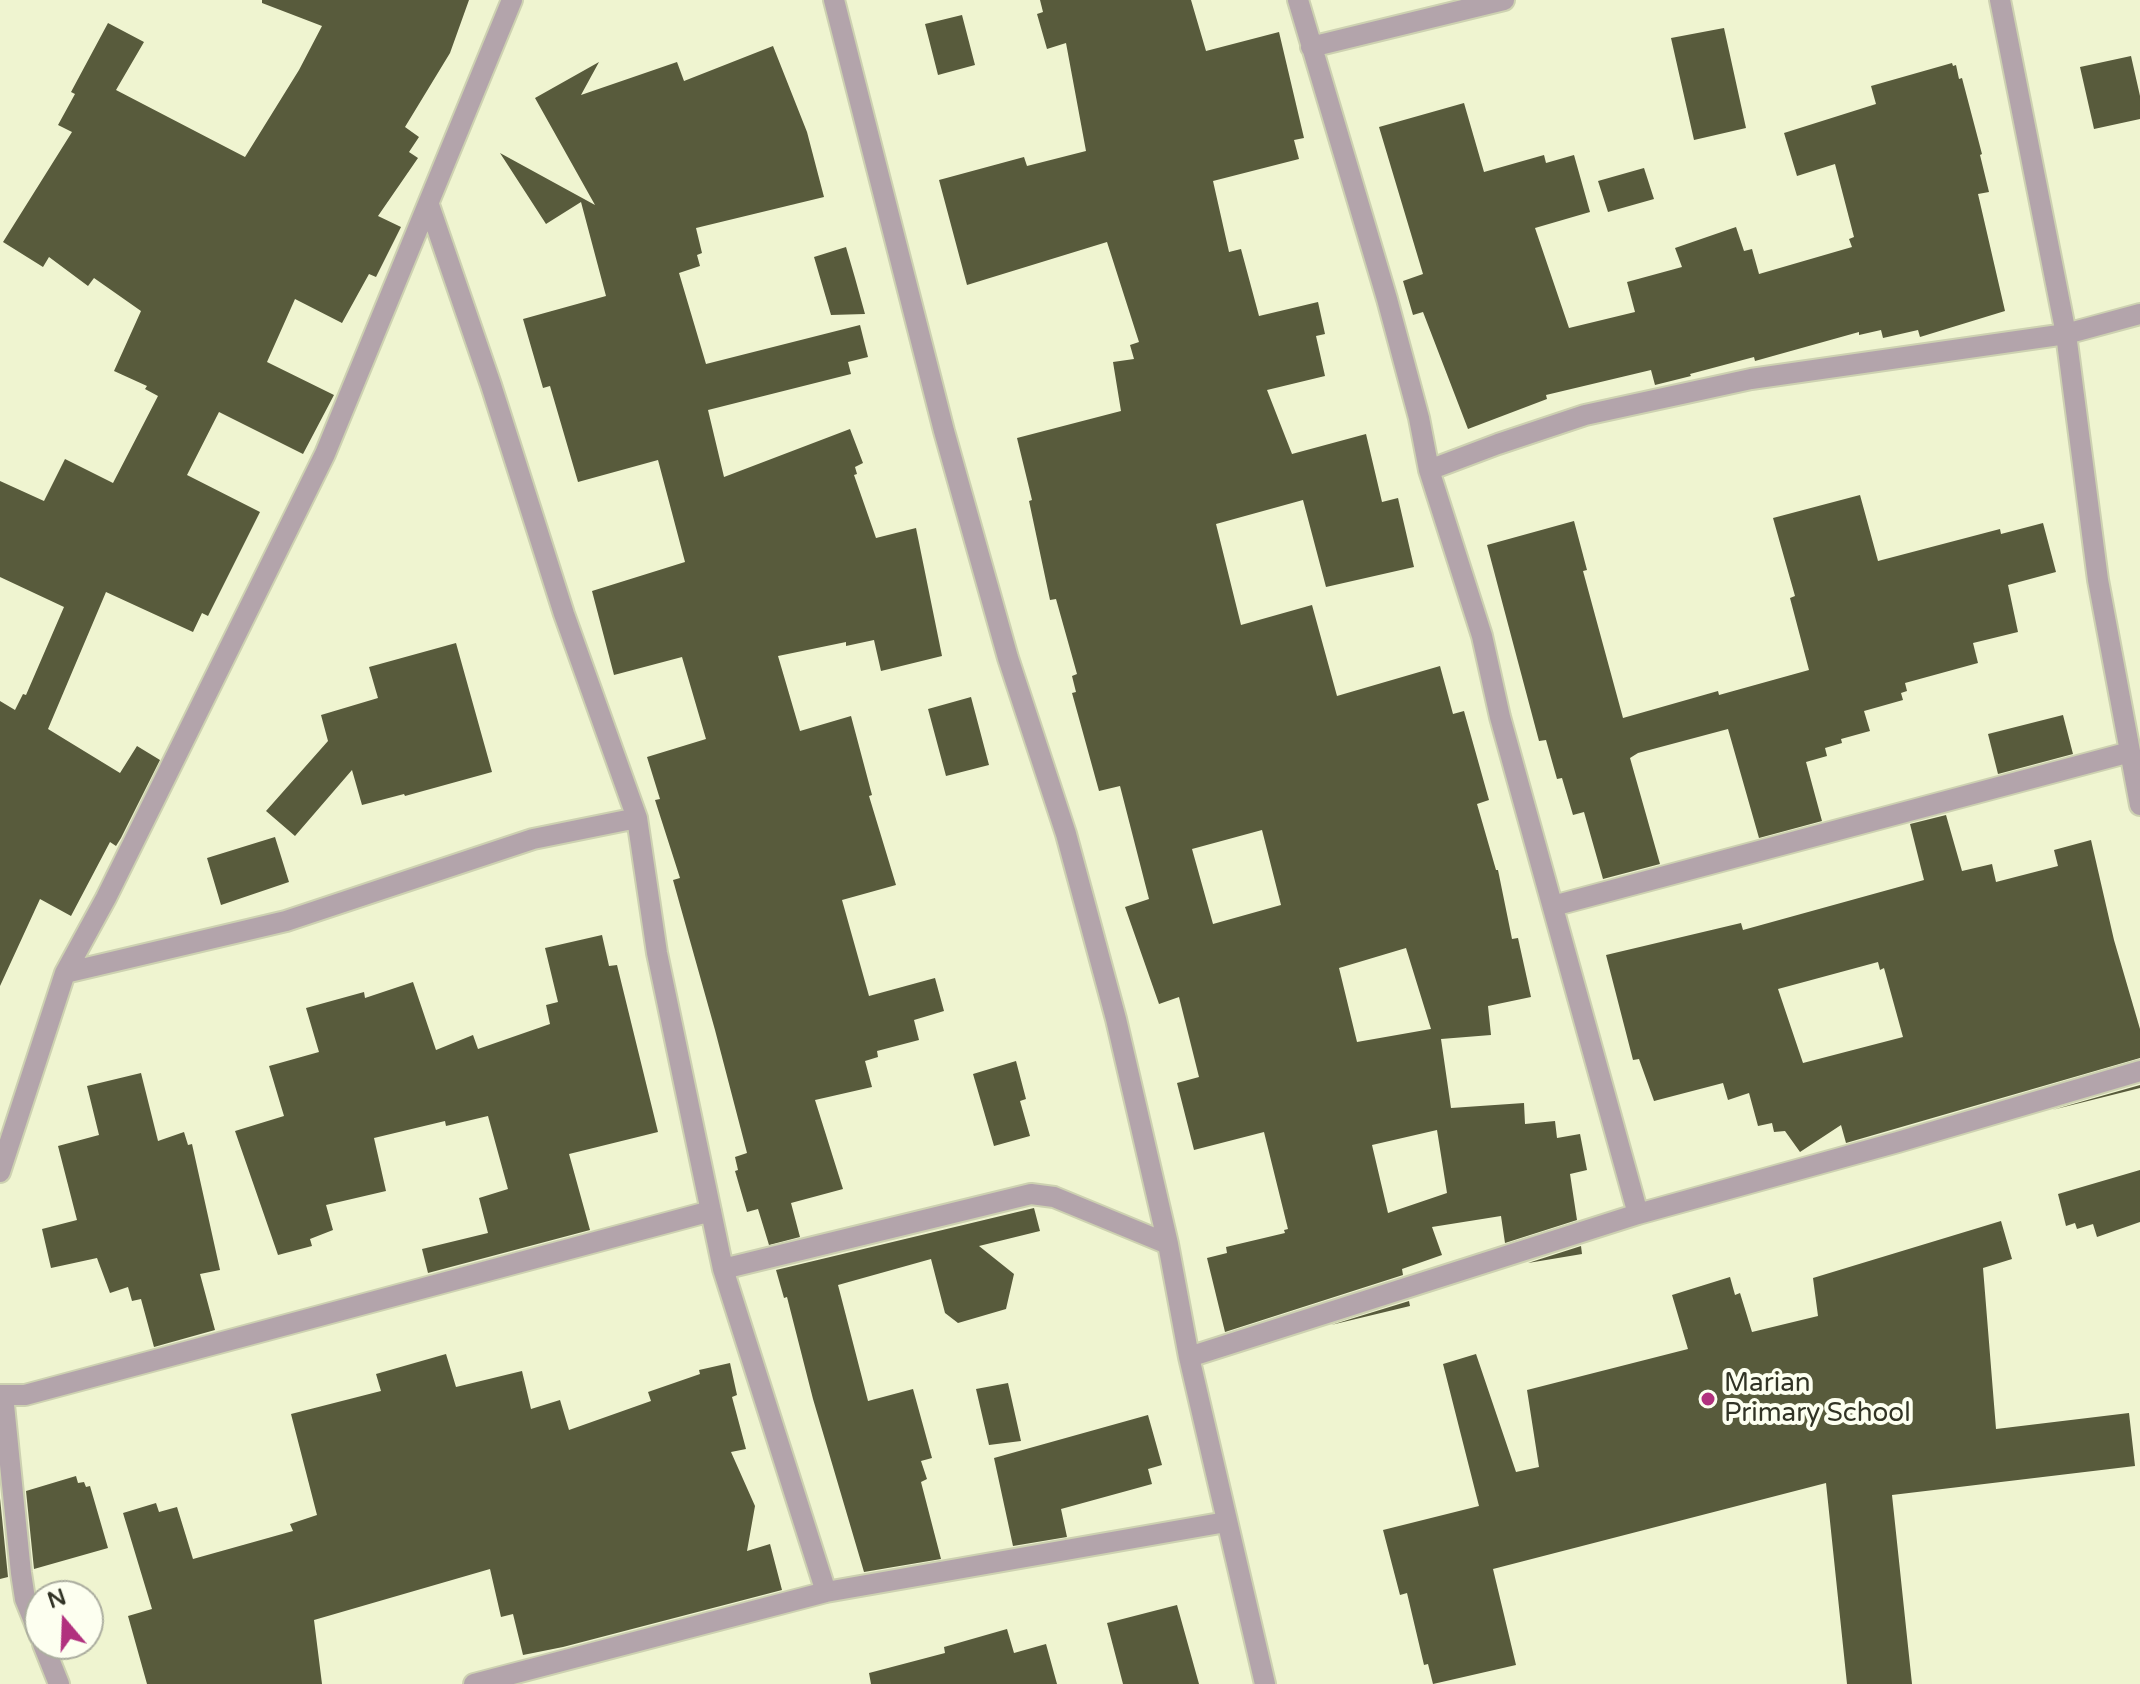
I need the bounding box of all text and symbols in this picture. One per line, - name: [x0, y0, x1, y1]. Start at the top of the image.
- place label: Marian Primary School: [1724, 1368, 1911, 1430]
- marker: Marian Primary School: [1699, 1390, 1717, 1408]
- north arrow: [24, 1580, 104, 1660]
- text: N: [44, 1584, 69, 1614]

